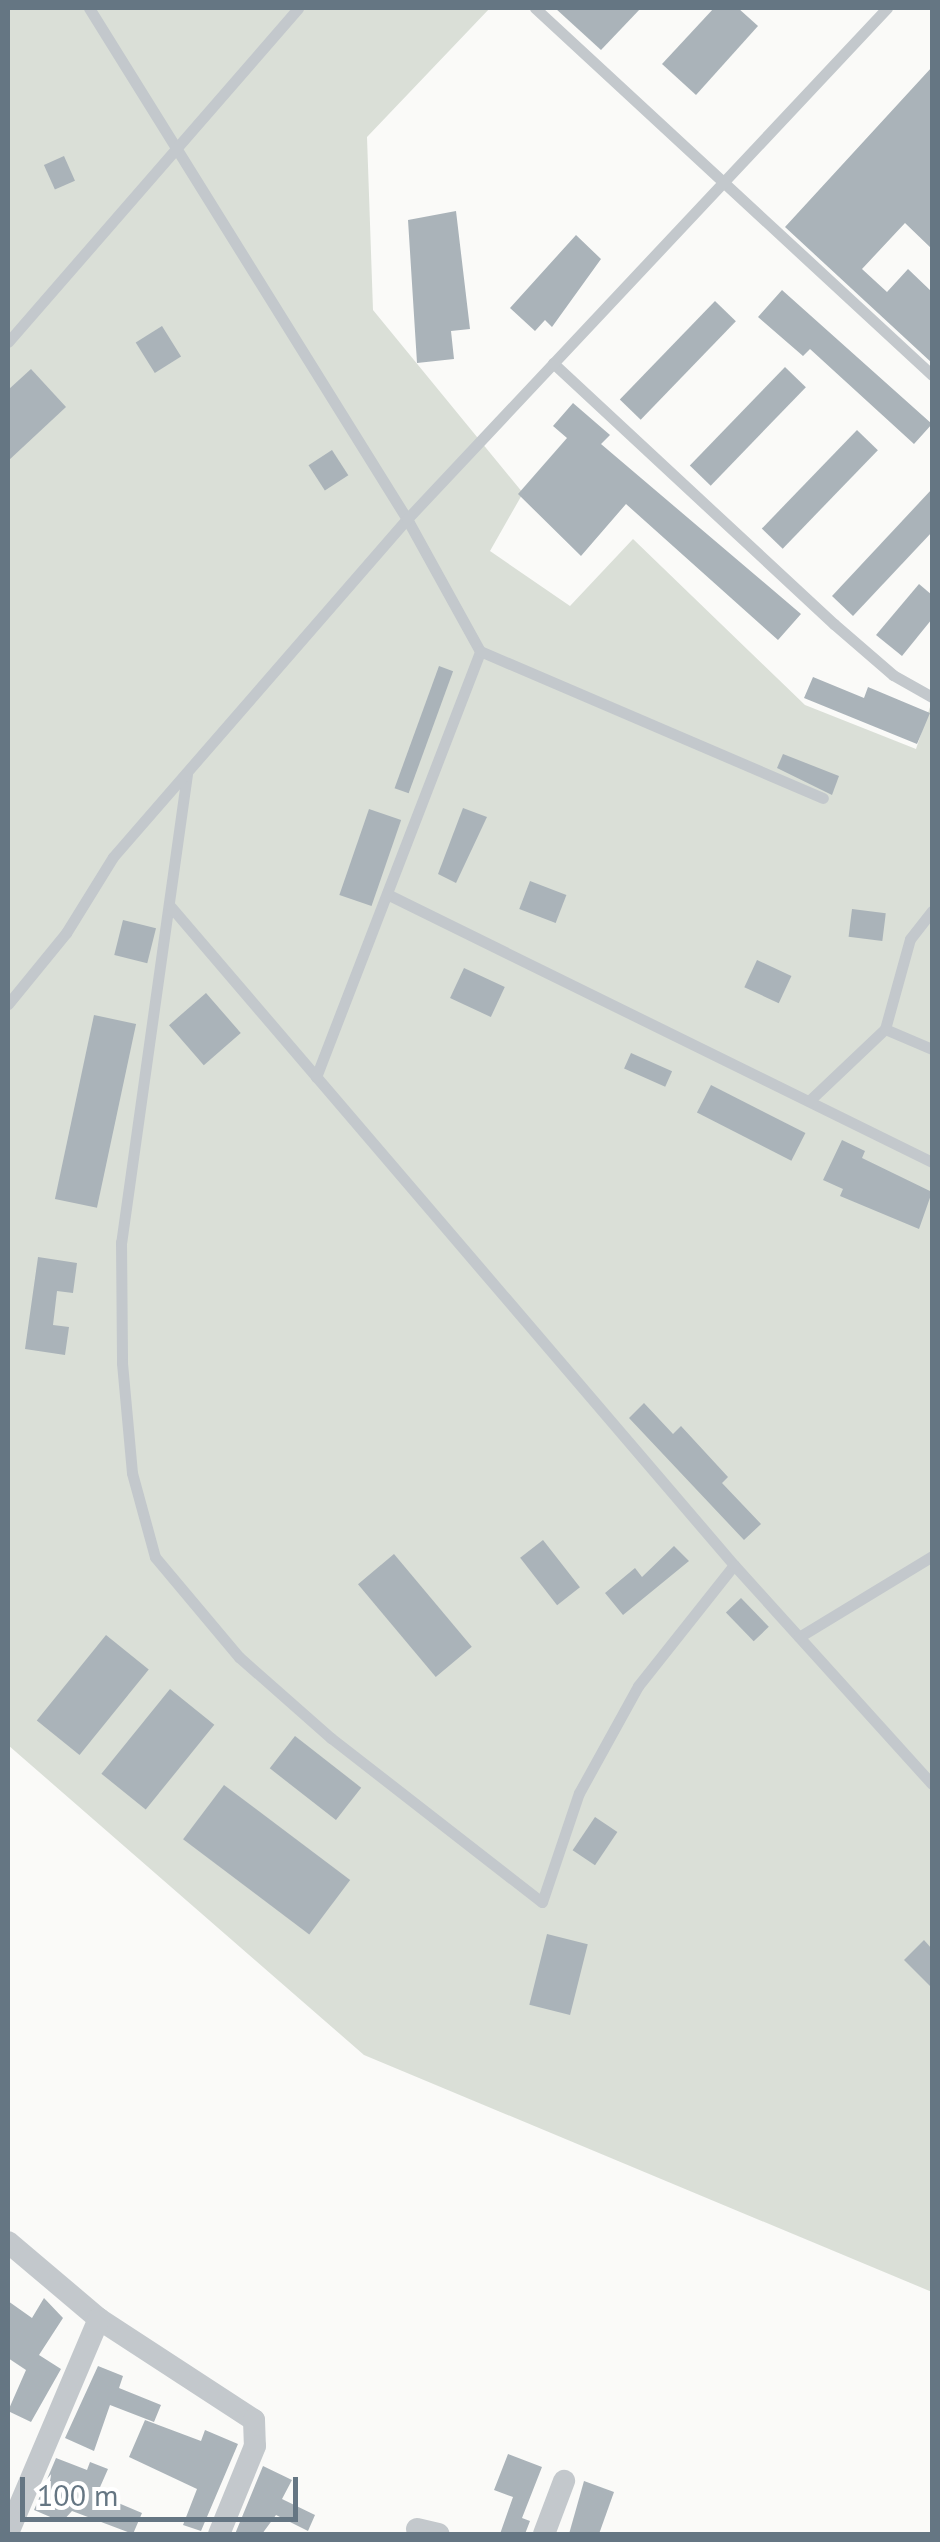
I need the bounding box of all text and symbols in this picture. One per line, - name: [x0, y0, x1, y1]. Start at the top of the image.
- scale bar: [25, 2457, 302, 2519]
- text: 100 m: [37, 2475, 118, 2514]

